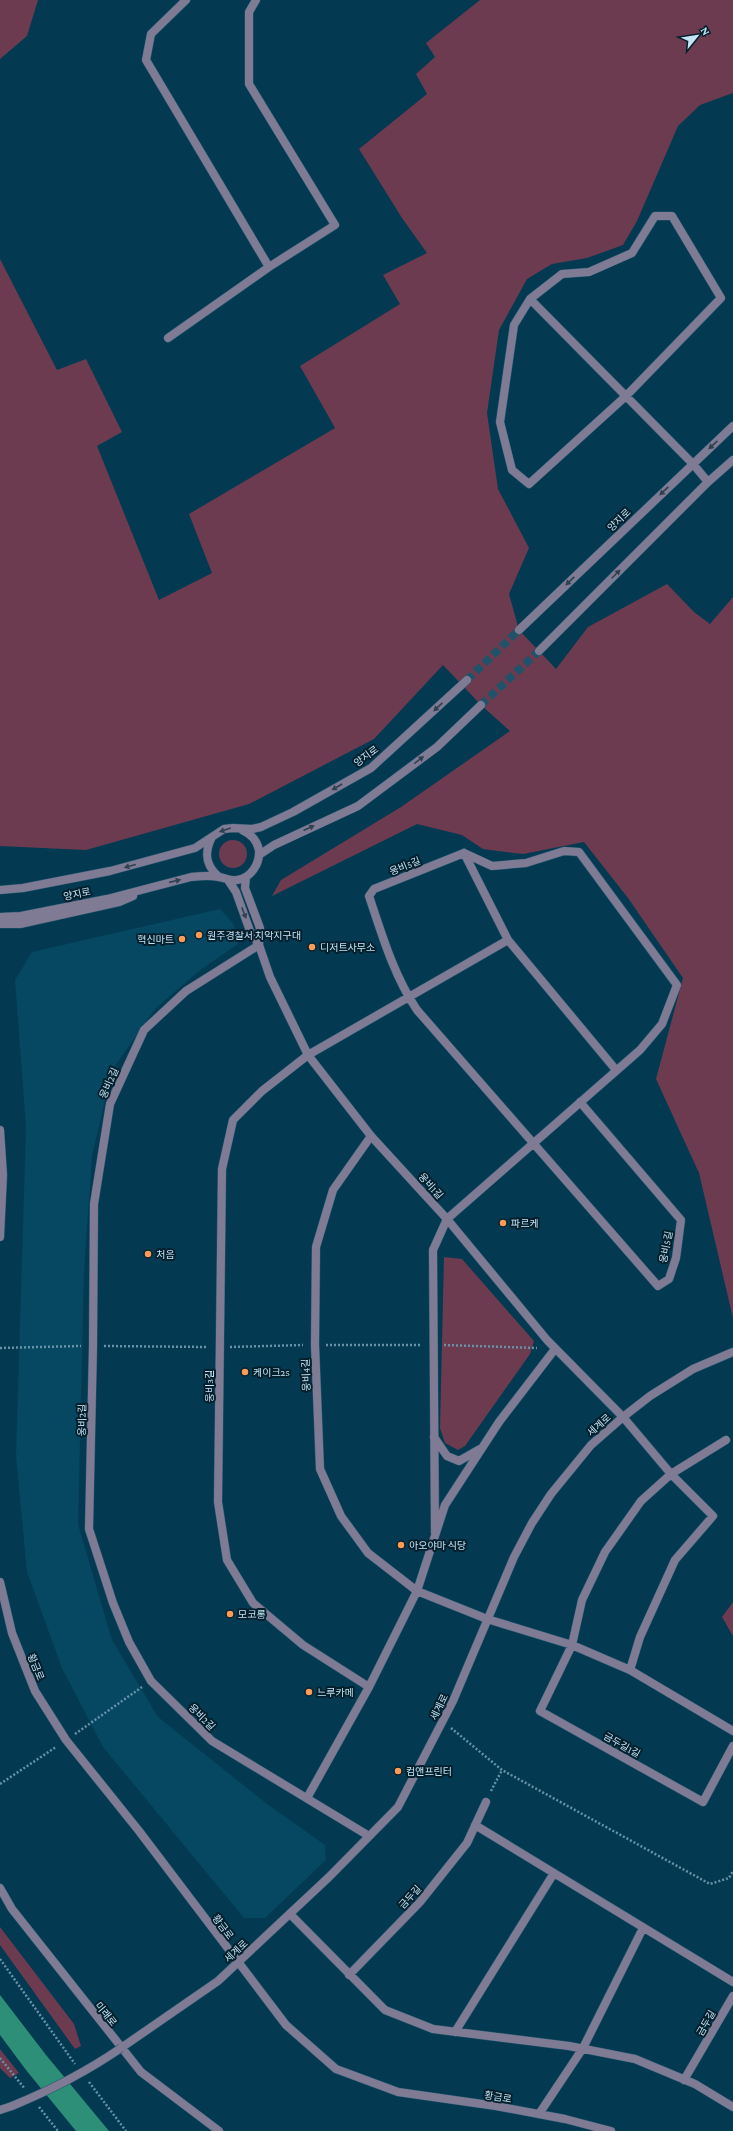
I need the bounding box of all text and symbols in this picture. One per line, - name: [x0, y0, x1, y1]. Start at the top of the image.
- north arrow: [677, 16, 717, 56]
- text: N: [699, 25, 713, 38]
- one-way arrow: [708, 440, 718, 450]
- one-way arrow: [659, 486, 669, 496]
- street label: 양지로: [605, 506, 633, 534]
- one-way arrow: [611, 569, 621, 579]
- one-way arrow: [565, 576, 575, 585]
- one-way arrow: [434, 702, 443, 711]
- street label: 양지로: [352, 743, 380, 769]
- one-way arrow: [414, 756, 425, 764]
- one-way arrow: [331, 783, 343, 790]
- one-way arrow: [304, 825, 315, 831]
- one-way arrow: [218, 827, 230, 833]
- street label: 웅비5길: [388, 855, 422, 877]
- one-way arrow: [124, 863, 136, 869]
- one-way arrow: [169, 878, 181, 884]
- street label: 양지로: [62, 886, 92, 902]
- one-way arrow: [241, 907, 247, 919]
- marker: 원주경찰서 치악지구대: [194, 930, 204, 940]
- place label: 원주경찰서 치악지구대: [207, 930, 301, 941]
- place label: 혁신마트: [137, 934, 174, 945]
- marker: 혁신마트: [177, 934, 187, 944]
- marker: 디저트사무소: [307, 942, 317, 952]
- place label: 디저트사무소: [320, 942, 375, 953]
- street label: 웅비2길: [97, 1066, 121, 1100]
- street label: 웅비1길: [417, 1171, 445, 1201]
- marker: 파르케: [498, 1218, 508, 1228]
- place label: 파르케: [511, 1218, 539, 1229]
- street label: 웅비5길: [658, 1230, 674, 1264]
- marker: 처음: [143, 1249, 153, 1259]
- place label: 처음: [156, 1249, 174, 1260]
- street label: 웅비4길: [300, 1358, 312, 1392]
- marker: 케이크25: [240, 1367, 250, 1377]
- place label: 케이크25: [253, 1367, 290, 1378]
- street label: 웅비3길: [204, 1370, 215, 1402]
- street label: 웅비2길: [76, 1404, 88, 1436]
- street label: 세계로: [585, 1412, 613, 1438]
- marker: 아오야마 식당: [396, 1540, 406, 1550]
- place label: 아오야마 식당: [409, 1540, 466, 1551]
- marker: 모코롱: [225, 1609, 235, 1619]
- place label: 모코롱: [238, 1609, 266, 1620]
- street label: 황금로: [26, 1652, 46, 1682]
- marker: 느루카메: [304, 1687, 314, 1697]
- place label: 느루카메: [317, 1687, 354, 1698]
- street label: 세계로: [428, 1692, 450, 1722]
- street label: 웅비2길: [187, 1702, 217, 1732]
- street label: 금두길1길: [602, 1730, 642, 1760]
- marker: 컴앤프린터: [393, 1766, 403, 1776]
- place label: 컴앤프린터: [406, 1766, 452, 1777]
- street label: 금두길: [397, 1883, 423, 1911]
- street label: 황금로: [210, 1913, 236, 1941]
- street label: 세계로: [222, 1938, 250, 1964]
- street label: 미래로: [93, 2000, 119, 2028]
- street label: 금두길: [694, 2008, 718, 2038]
- street label: 황금로: [484, 2089, 512, 2105]

